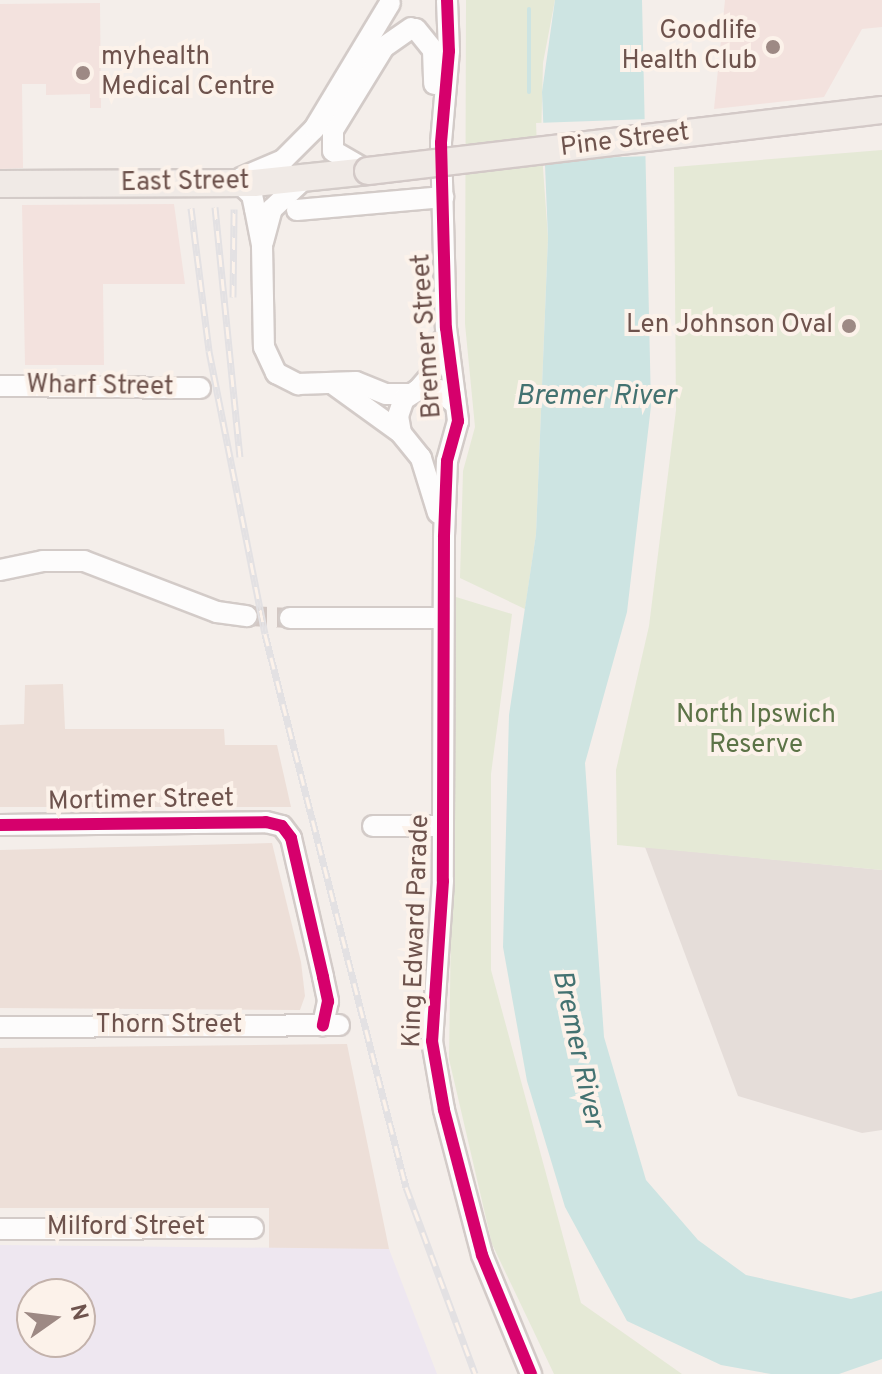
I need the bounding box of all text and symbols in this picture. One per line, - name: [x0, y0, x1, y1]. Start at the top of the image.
- place label: Goodlife Health Club: [621, 16, 757, 78]
- marker: Goodlife Health Club: [764, 38, 782, 56]
- place label: myhealth Medical Centre: [101, 42, 275, 104]
- marker: myhealth Medical Centre: [72, 62, 94, 84]
- street label: Pine Street: [559, 118, 691, 164]
- street label: East Street: [120, 166, 250, 200]
- street label: Bremer Street: [407, 252, 449, 420]
- place label: Len Johnson Oval: [626, 310, 833, 342]
- marker: Len Johnson Oval: [840, 317, 858, 335]
- street label: Wharf Street: [26, 370, 174, 404]
- water label: Bremer River: [516, 380, 676, 414]
- park label: North Ipswich Reserve: [676, 700, 836, 762]
- street label: Mortimer Street: [48, 784, 234, 818]
- street label: King Edward Parade: [397, 814, 437, 1048]
- water label: Bremer River: [544, 967, 610, 1131]
- street label: Thorn Street: [96, 1010, 242, 1042]
- street label: Milford Street: [47, 1212, 205, 1244]
- north arrow: [16, 1278, 96, 1358]
- text: N: [63, 1302, 93, 1323]

